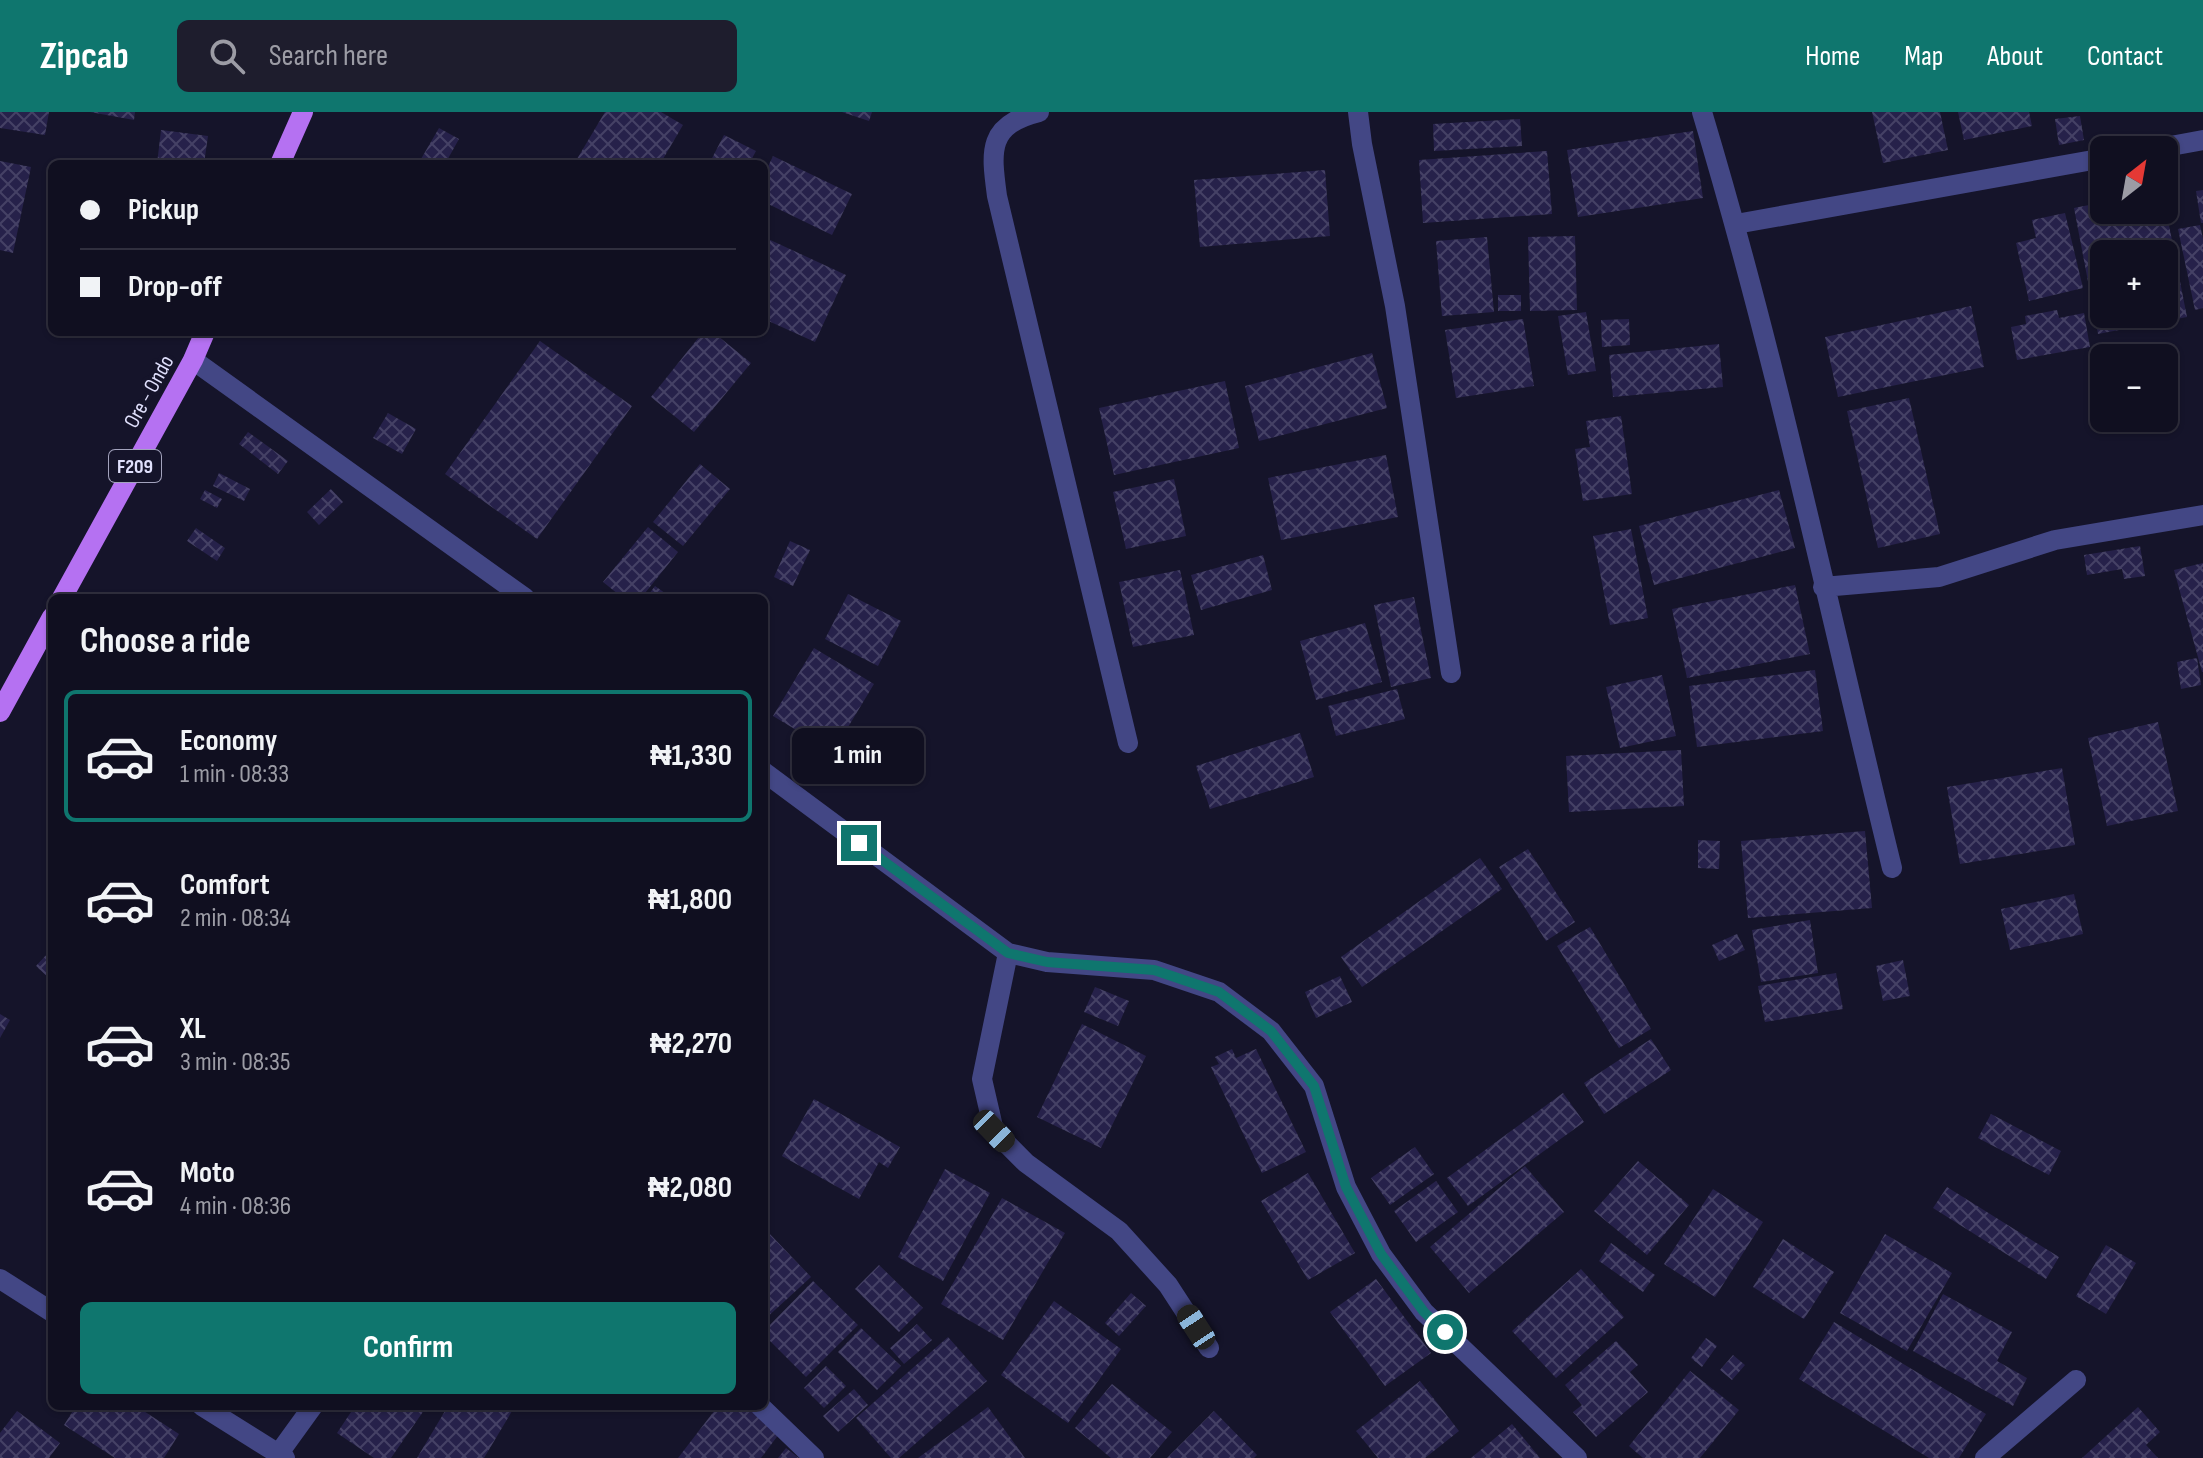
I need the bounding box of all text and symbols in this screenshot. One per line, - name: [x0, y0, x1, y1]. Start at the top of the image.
- search box: [177, 20, 737, 92]
- text: Zipcab: [40, 34, 129, 79]
- icon: search: [205, 34, 249, 78]
- text: Search here: [269, 38, 388, 74]
- text: Home: [1805, 40, 1860, 73]
- text: Map: [1904, 40, 1943, 73]
- text: About: [1987, 40, 2043, 73]
- text: Contact: [2087, 40, 2163, 73]
- north arrow: [2090, 136, 2178, 224]
- map controls: [2090, 136, 2178, 432]
- text: Pickup: [128, 192, 199, 228]
- button: +: [2090, 240, 2178, 328]
- text: Drop-off: [128, 269, 222, 305]
- button: −: [2090, 344, 2178, 432]
- street label: Ore - Ondo: [118, 350, 180, 433]
- road number: F209: [109, 450, 161, 482]
- text: Choose a ride: [80, 620, 251, 663]
- icon: car: [84, 720, 156, 792]
- text: Economy: [180, 723, 277, 759]
- callout: 1 min: [793, 727, 925, 783]
- text: ₦1,330: [650, 738, 732, 774]
- text: 1 min: [834, 740, 882, 771]
- text: 1 min · 08:33: [180, 759, 289, 790]
- route end: [841, 825, 877, 861]
- icon: car: [84, 864, 156, 936]
- text: Comfort: [180, 867, 270, 903]
- text: ₦1,800: [648, 882, 732, 918]
- text: 2 min · 08:34: [180, 903, 291, 934]
- icon: car: [84, 1008, 156, 1080]
- text: XL: [180, 1011, 206, 1047]
- text: ₦2,270: [650, 1026, 732, 1062]
- text: 3 min · 08:35: [180, 1047, 290, 1078]
- car: [969, 1105, 1019, 1157]
- icon: car: [84, 1152, 156, 1224]
- text: Moto: [180, 1155, 235, 1191]
- text: ₦2,080: [648, 1170, 732, 1206]
- text: 4 min · 08:36: [180, 1191, 291, 1222]
- car: [1173, 1300, 1219, 1354]
- button: Confirm: [80, 1302, 736, 1394]
- route start: [1427, 1314, 1463, 1350]

